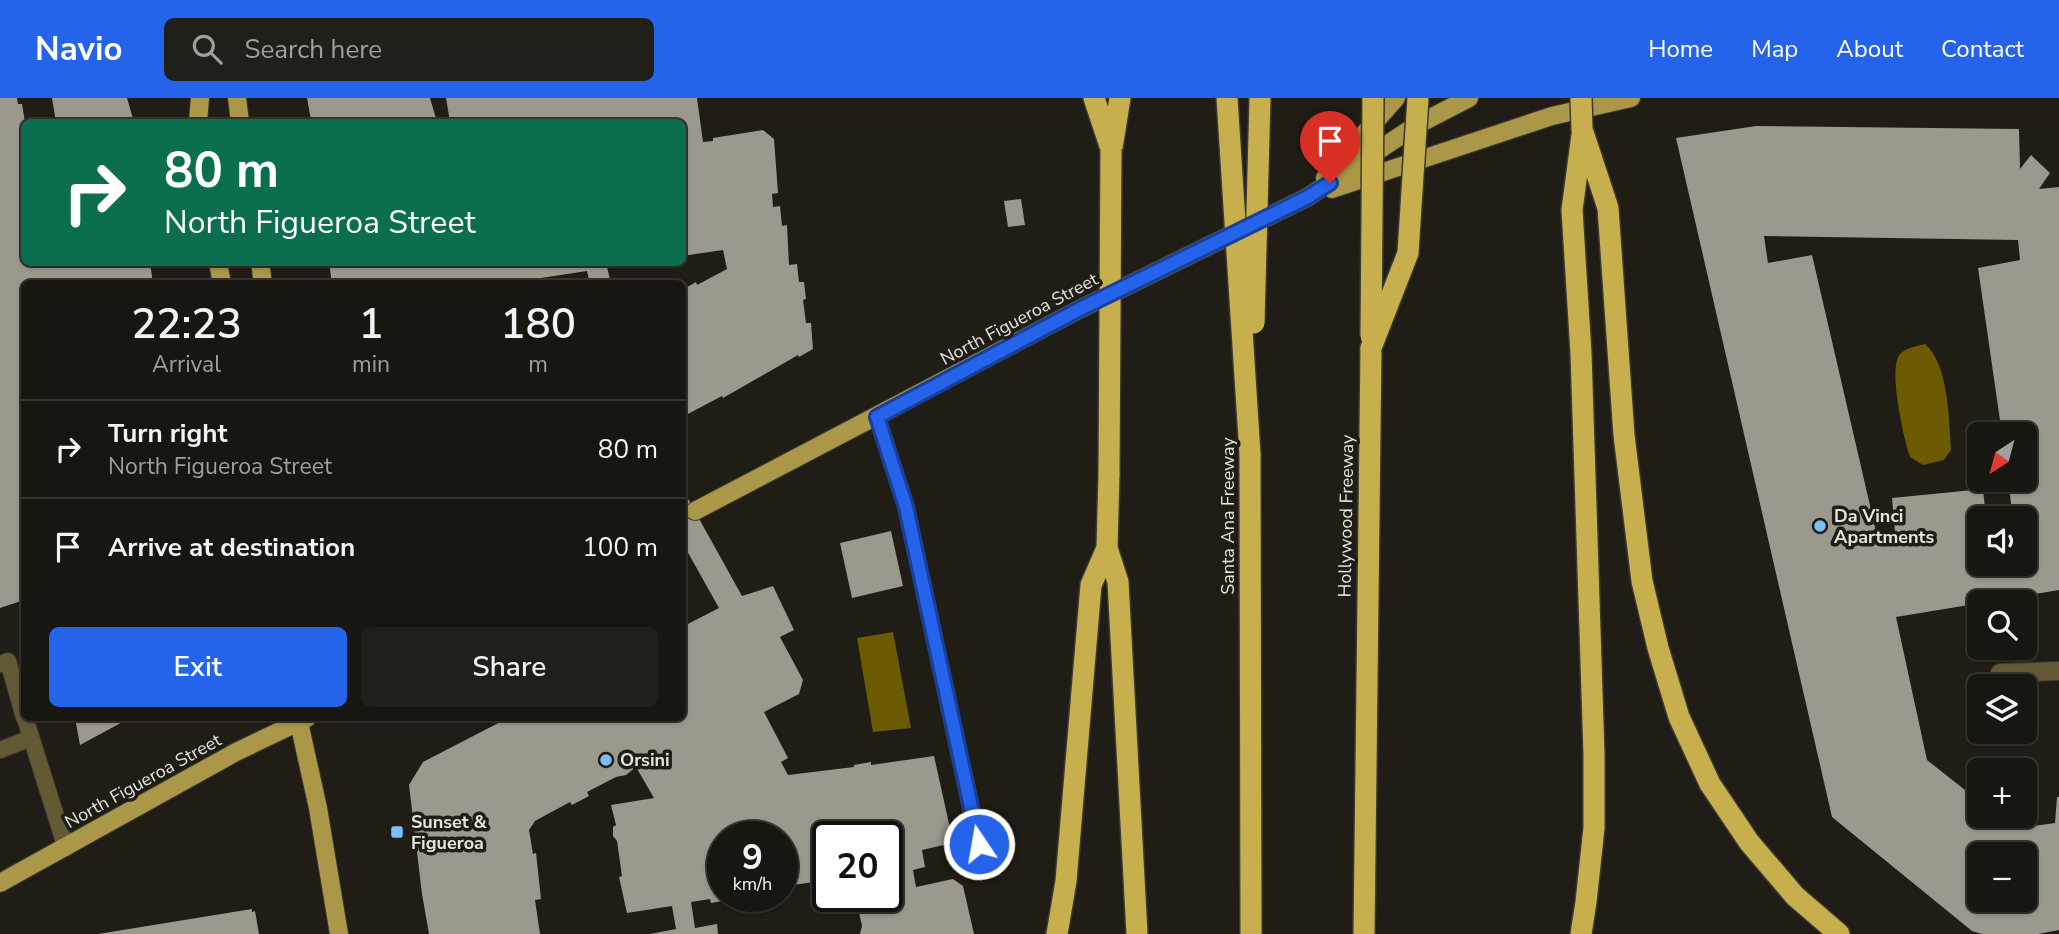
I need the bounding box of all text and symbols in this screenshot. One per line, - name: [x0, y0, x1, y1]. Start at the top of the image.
- search box: [164, 18, 654, 81]
- text: Navio: [35, 27, 122, 72]
- icon: search: [188, 30, 226, 68]
- text: Search here: [244, 32, 382, 67]
- text: Home: [1648, 33, 1713, 65]
- text: Map: [1751, 33, 1798, 65]
- text: About: [1836, 33, 1903, 65]
- text: Contact: [1941, 33, 2024, 65]
- pin: [1300, 111, 1360, 183]
- icon: arrive: [1311, 122, 1349, 160]
- text: 80 m: [164, 137, 279, 204]
- icon: right: [49, 147, 140, 238]
- text: North Figueroa Street: [164, 201, 476, 244]
- street label: North Figueroa Street: [936, 267, 1103, 371]
- text: 22:23: [131, 296, 242, 353]
- text: 1: [358, 296, 384, 353]
- text: 180: [500, 296, 576, 353]
- text: Arrival: [152, 349, 221, 380]
- text: min: [352, 349, 390, 380]
- text: m: [528, 349, 548, 380]
- text: Turn right: [108, 416, 227, 451]
- north arrow: [1967, 422, 2037, 492]
- map controls: [1967, 422, 2037, 912]
- icon: right: [49, 430, 87, 468]
- text: 80 m: [598, 432, 658, 467]
- street label: Hollywood Freeway: [1333, 434, 1359, 598]
- street label: Santa Ana Freeway: [1216, 436, 1240, 595]
- text: North Figueroa Street: [108, 451, 332, 482]
- place label: Da Vinci Apartments: [1834, 504, 1934, 549]
- button: sound: [1967, 506, 2037, 576]
- marker: Da Vinci Apartments: [1812, 518, 1828, 534]
- icon: arrive: [49, 528, 87, 566]
- text: Arrive at destination: [108, 530, 355, 565]
- text: 100 m: [582, 530, 658, 565]
- button: search: [1967, 590, 2037, 660]
- button: Exit: [49, 627, 347, 707]
- button: Share: [361, 627, 658, 707]
- button: layers: [1967, 674, 2037, 744]
- street label: North Figueroa Street: [61, 728, 226, 834]
- place label: Orsini: [620, 748, 670, 772]
- marker: Orsini: [598, 752, 614, 768]
- button: +: [1967, 758, 2037, 828]
- position arrow: [942, 807, 1016, 881]
- place label: Sunset & Figueroa: [411, 810, 488, 855]
- speed limit sign: 20: [812, 821, 903, 912]
- marker: Sunset & Figueroa: [389, 824, 405, 840]
- text: 9: [742, 834, 763, 881]
- button: −: [1967, 842, 2037, 912]
- text: km/h: [733, 872, 772, 896]

